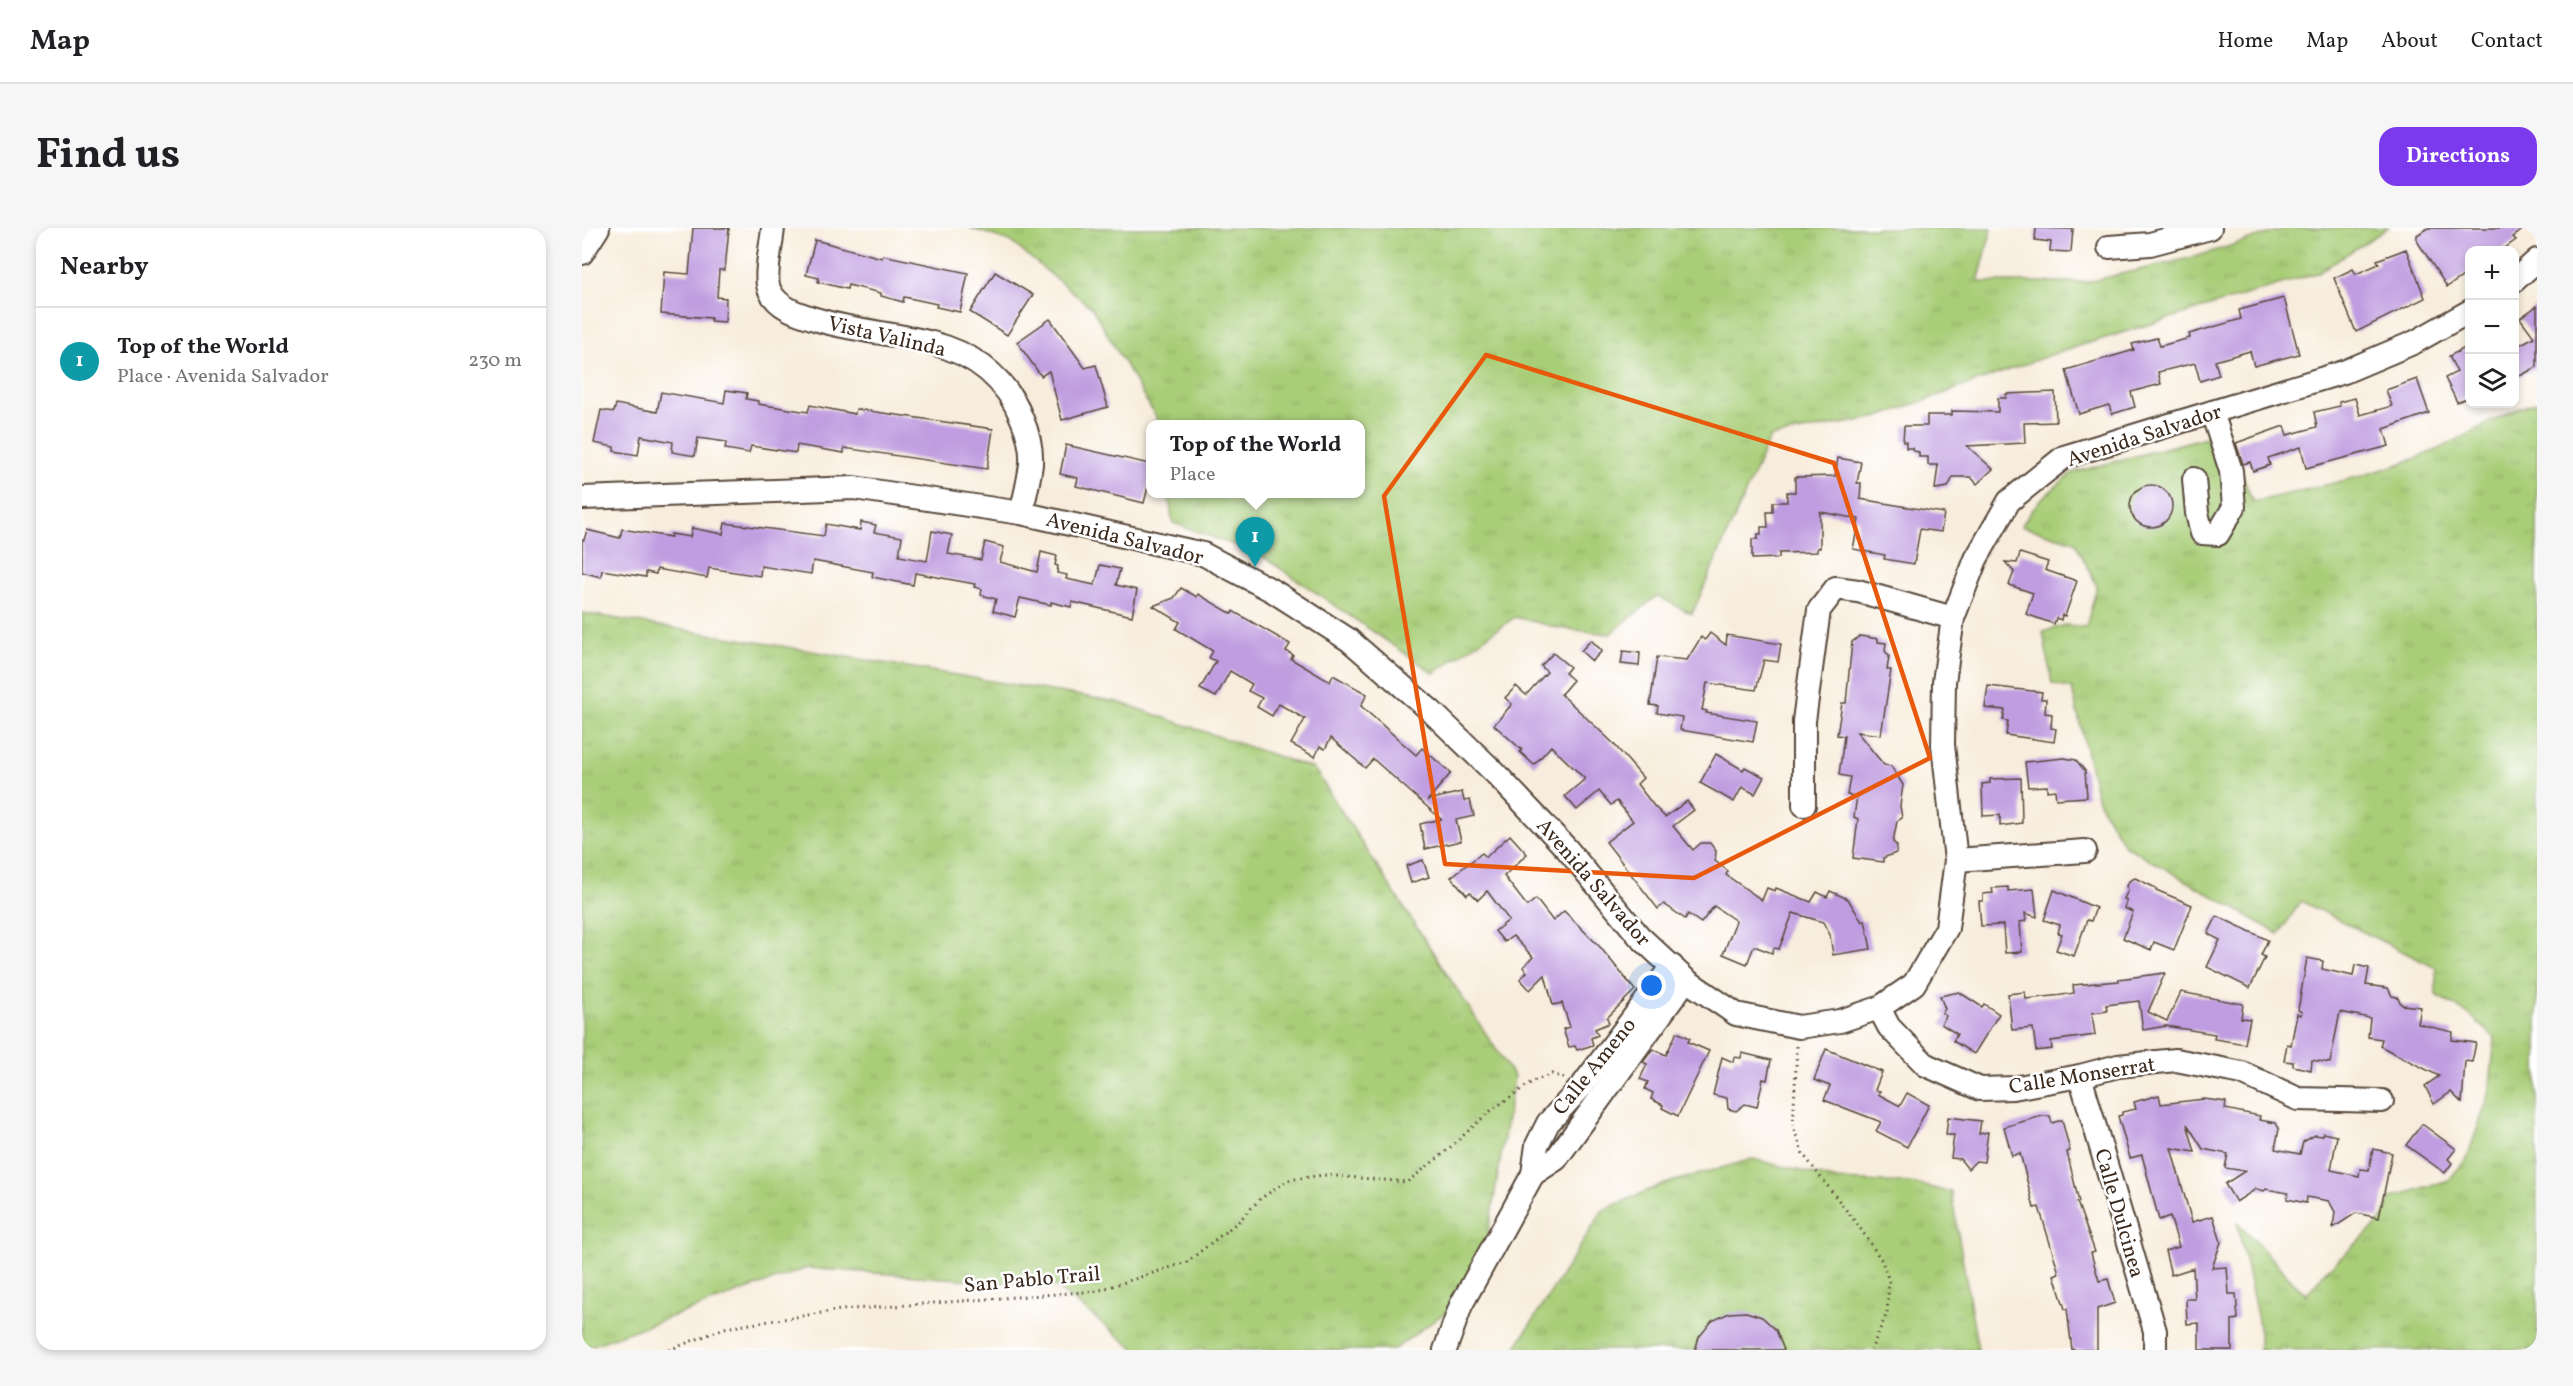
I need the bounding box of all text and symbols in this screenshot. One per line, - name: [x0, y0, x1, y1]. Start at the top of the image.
- text: Map: [30, 22, 90, 61]
- text: Home: [2218, 27, 2273, 56]
- text: Map: [2306, 27, 2348, 56]
- text: About: [2381, 27, 2438, 56]
- text: Contact: [2471, 27, 2543, 56]
- text: Find us: [36, 127, 180, 186]
- button: Directions: [2379, 127, 2537, 186]
- map controls: [2465, 246, 2519, 408]
- button: +: [2465, 246, 2519, 300]
- text: Nearby: [60, 249, 149, 285]
- button: −: [2465, 300, 2519, 354]
- street label: Vista Valinda: [825, 310, 949, 365]
- text: Top of the World: [117, 332, 289, 363]
- text: 1: [75, 347, 84, 375]
- text: 230 m: [468, 347, 522, 375]
- button: layers: [2465, 354, 2519, 408]
- text: Place · Avenida Salvador: [117, 363, 329, 391]
- street label: Avenida Salvador: [2063, 398, 2226, 475]
- popup: [1146, 420, 1365, 498]
- text: Top of the World: [1170, 430, 1341, 461]
- text: Place: [1170, 461, 1215, 489]
- street label: Avenida Salvador: [1043, 506, 1207, 573]
- pin: 1: [1236, 518, 1274, 567]
- street label: Avenida Salvador: [1529, 813, 1657, 954]
- your location: [1637, 971, 1666, 1000]
- street label: Calle Ameno: [1547, 1012, 1644, 1122]
- street label: Calle Monserrat: [2007, 1051, 2157, 1102]
- street label: Calle Dulcinea: [2086, 1145, 2151, 1281]
- street label: San Pablo Trail: [963, 1260, 1102, 1301]

